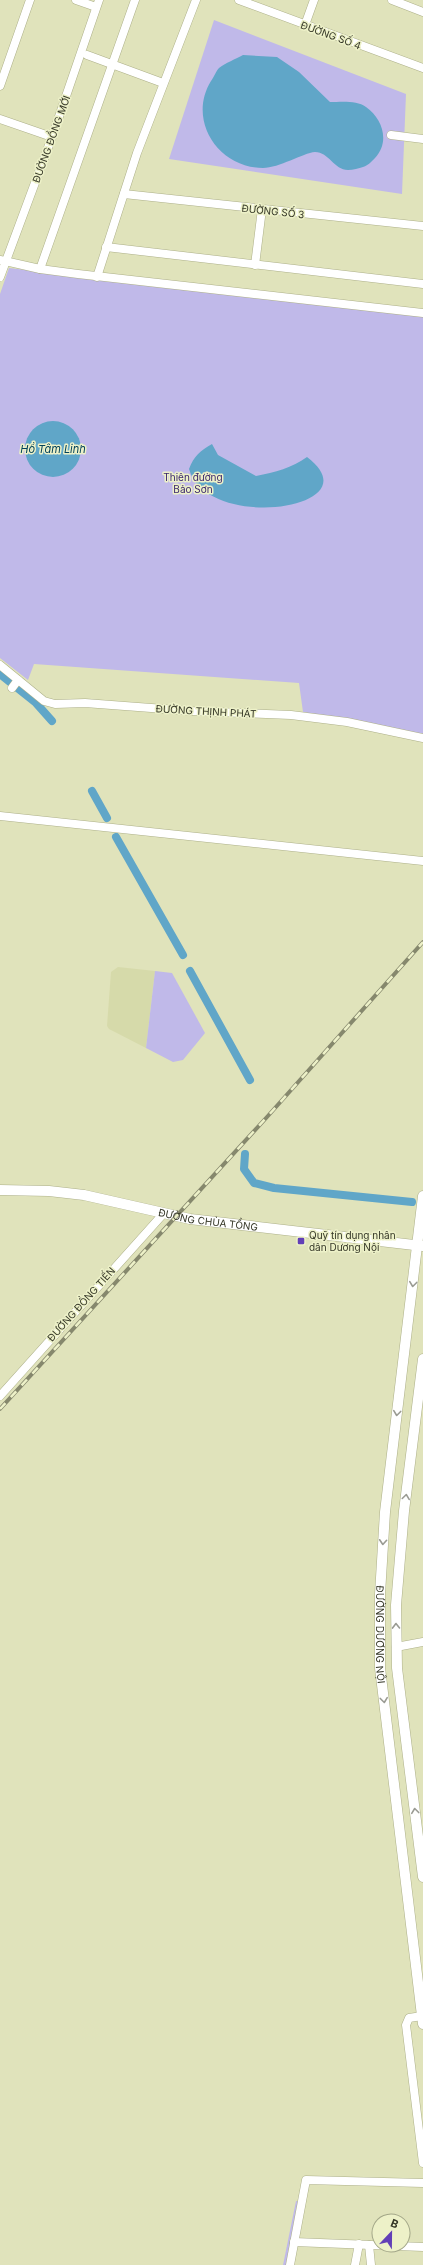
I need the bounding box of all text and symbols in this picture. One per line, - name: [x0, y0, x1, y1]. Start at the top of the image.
- street label: ĐƯỜNG SỐ 4: [299, 17, 364, 51]
- street label: ĐƯỜNG ĐỒNG MỚI: [28, 93, 72, 184]
- street label: ĐƯỜNG SỐ 3: [241, 200, 305, 220]
- water label: Hồ Tâm Linh: [20, 442, 86, 456]
- park label: Thiên đường Bảo Sơn: [163, 471, 223, 495]
- street label: ĐƯỜNG THỊNH PHÁT: [155, 701, 257, 721]
- street label: ĐƯỜNG CHÙA TỔNG: [157, 1206, 259, 1233]
- place label: Quỹ tín dụng nhân dân Dương Nội: [309, 1229, 396, 1253]
- marker: Quỹ tín dụng nhân dân Dương Nội: [296, 1236, 306, 1246]
- street label: ĐƯỜNG ĐỒNG TIẾN: [43, 1263, 117, 1343]
- one-way arrow: [408, 1281, 417, 1287]
- one-way arrow: [393, 1410, 402, 1416]
- one-way arrow: [401, 1493, 410, 1500]
- one-way arrow: [379, 1539, 388, 1545]
- street label: ĐƯỜNG DƯƠNG NỘI: [374, 1585, 388, 1684]
- one-way arrow: [392, 1623, 400, 1629]
- one-way arrow: [379, 1697, 388, 1703]
- one-way arrow: [411, 1808, 420, 1814]
- north arrow: [371, 2213, 411, 2253]
- text: B: [389, 2216, 401, 2232]

